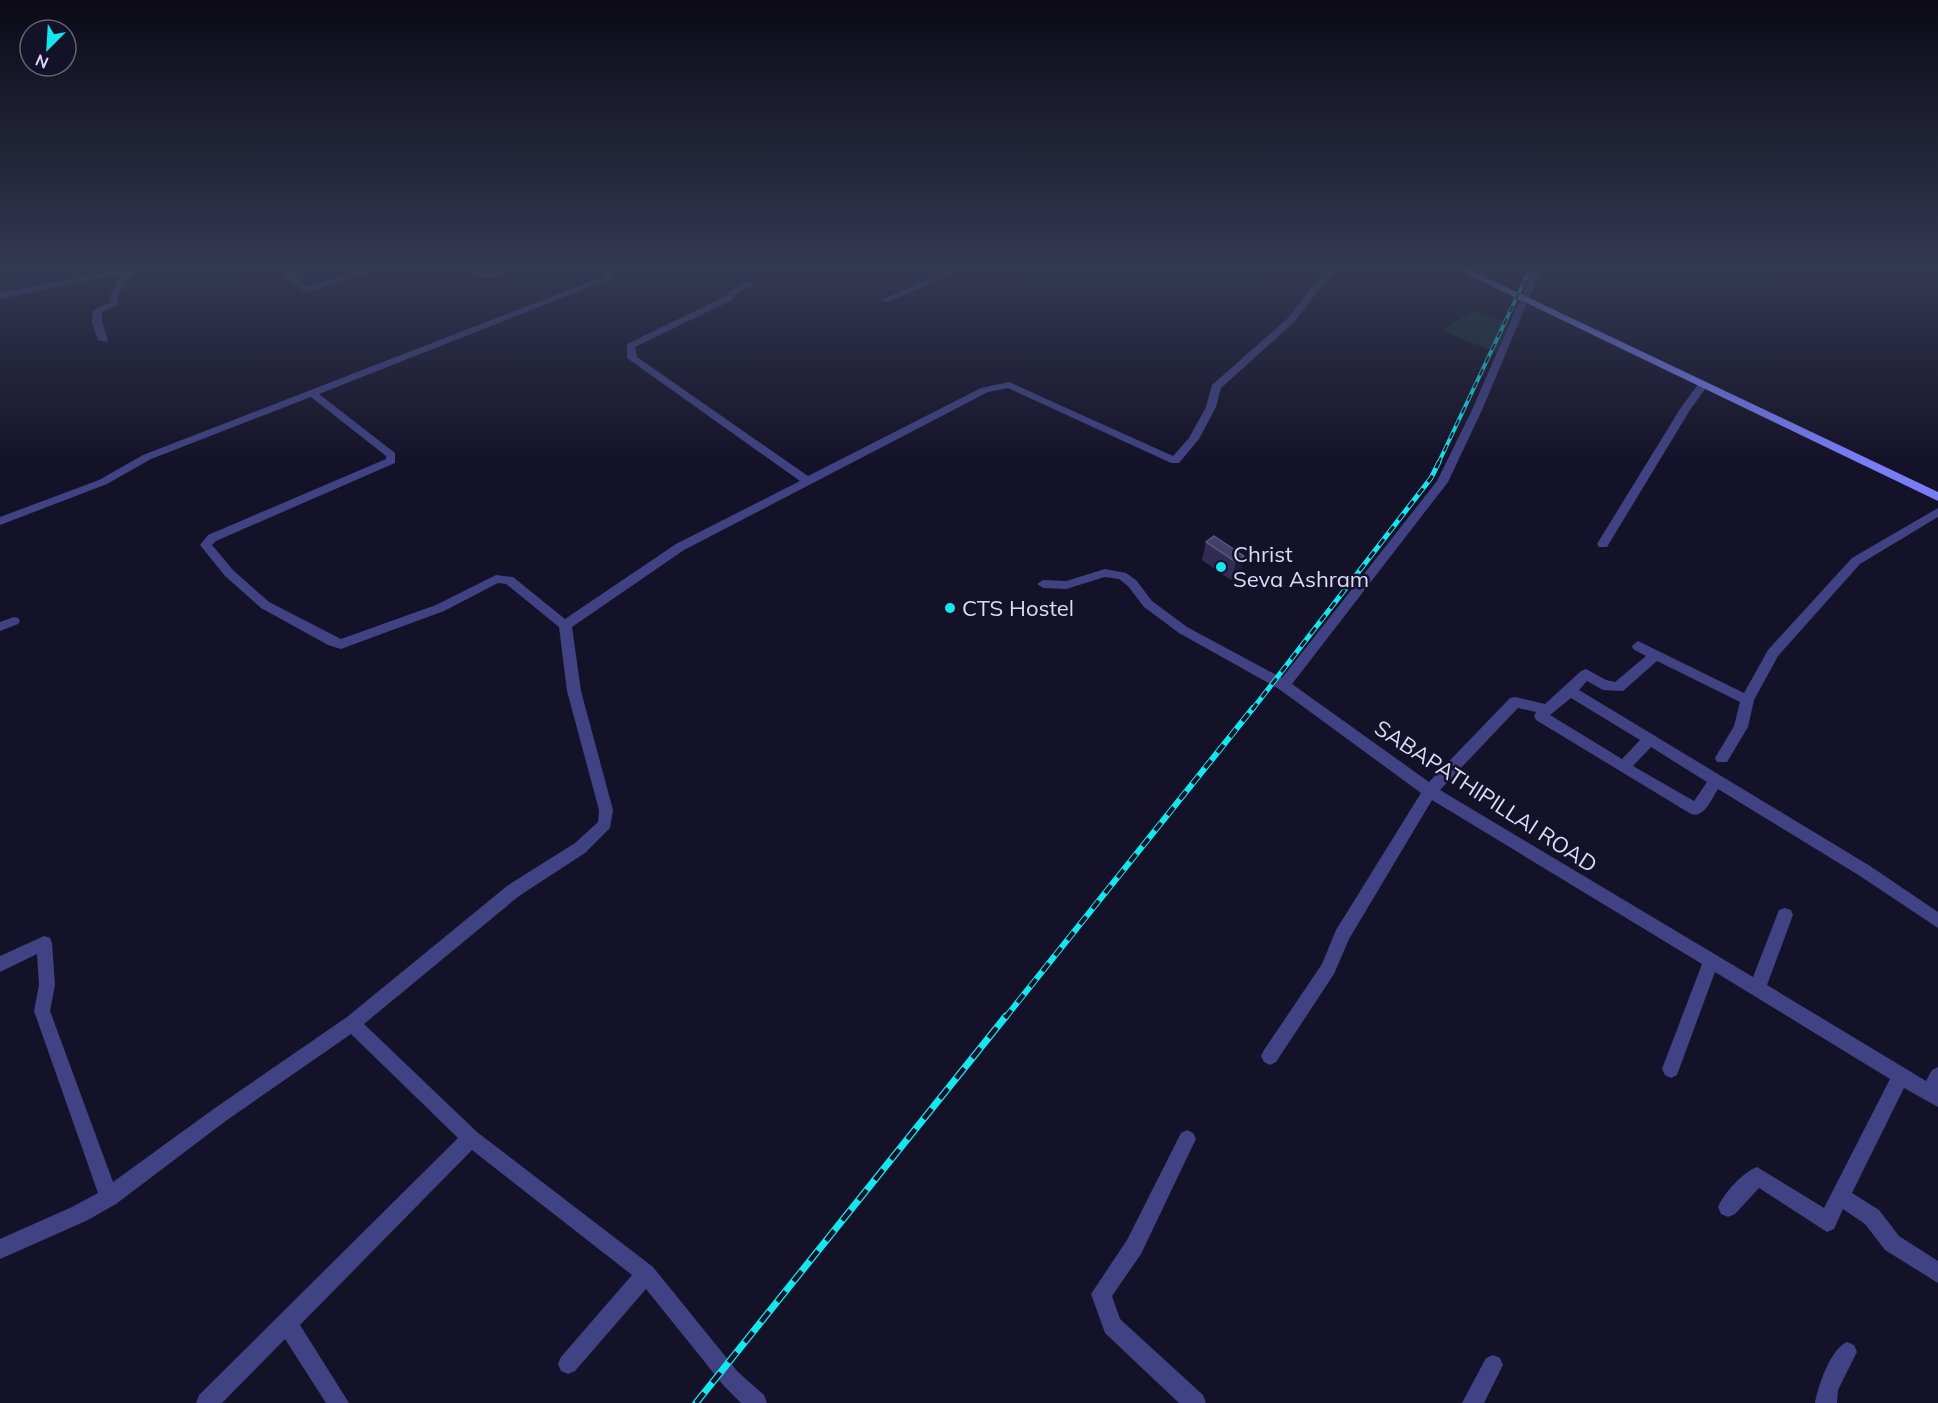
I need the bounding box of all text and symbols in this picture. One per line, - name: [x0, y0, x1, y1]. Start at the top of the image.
- north arrow: [18, 18, 78, 78]
- text: N: [32, 50, 51, 73]
- place label: Christ Seva Ashram: [1233, 540, 1369, 593]
- marker: Christ Seva Ashram: [1214, 560, 1228, 574]
- place label: CTS Hostel: [962, 594, 1074, 622]
- marker: CTS Hostel: [943, 601, 957, 615]
- street label: SABAPATHIPILLAI ROAD: [1370, 714, 1602, 878]

